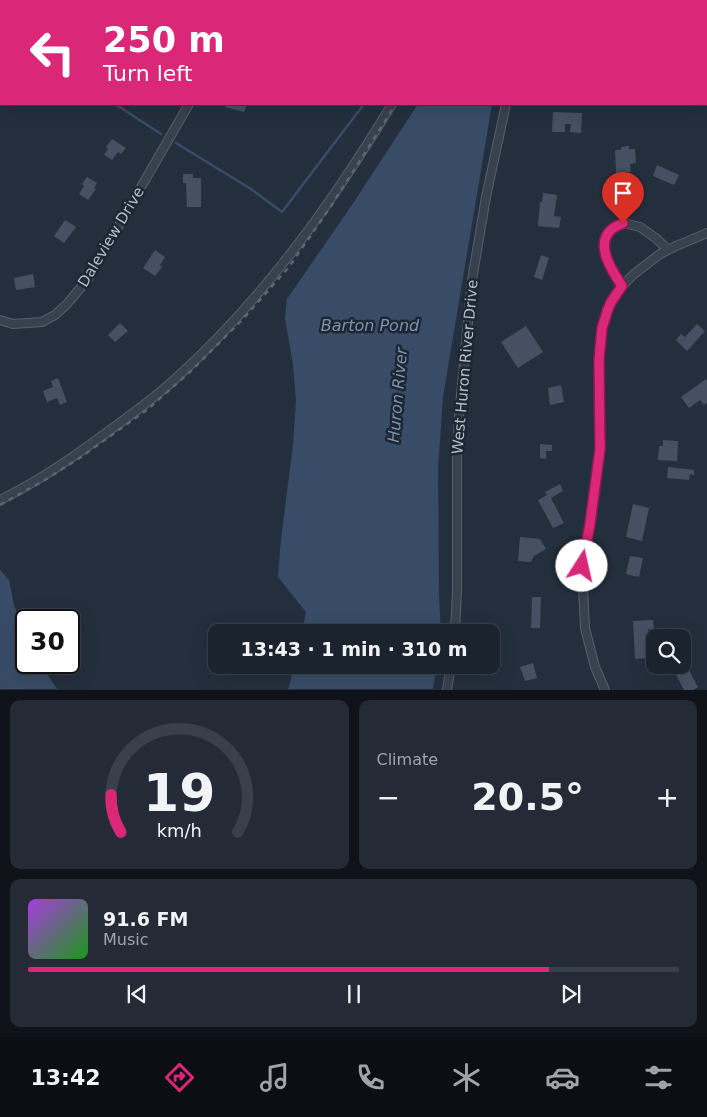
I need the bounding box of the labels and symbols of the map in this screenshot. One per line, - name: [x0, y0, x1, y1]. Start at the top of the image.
- pin: [602, 172, 644, 223]
- street label: Daleview Drive: [74, 184, 148, 290]
- street label: West Huron River Drive: [448, 279, 482, 455]
- water label: Barton Pond: [321, 316, 420, 335]
- water label: Huron River: [384, 345, 411, 443]
- position arrow: [555, 539, 607, 591]
- speed limit sign: 30: [15, 609, 80, 674]

